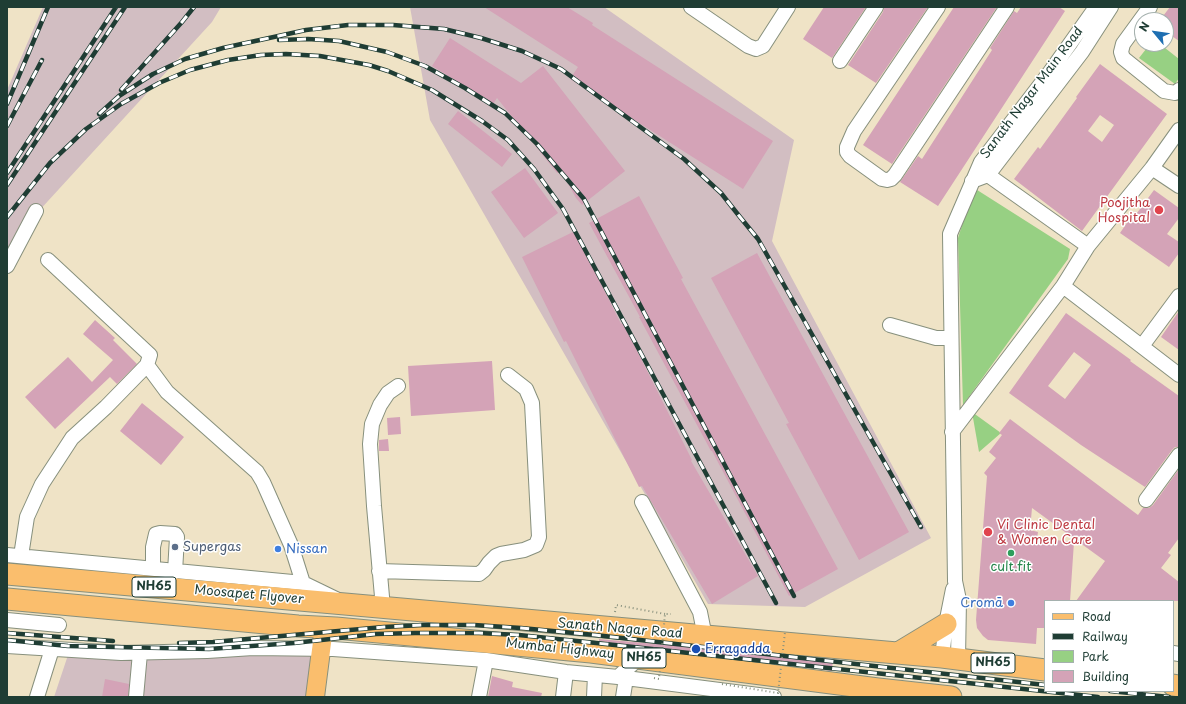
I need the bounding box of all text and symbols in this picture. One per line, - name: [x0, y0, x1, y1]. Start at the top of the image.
- north arrow: [1134, 12, 1174, 52]
- text: N: [1134, 18, 1153, 34]
- street label: Sanath Nagar Main Road: [977, 24, 1087, 162]
- place label: Poojitha Hospital: [1098, 195, 1150, 226]
- marker: Poojitha Hospital: [1153, 204, 1165, 216]
- place label: Vi Clinic Dental & Women Care: [997, 517, 1095, 548]
- marker: Vi Clinic Dental & Women Care: [982, 526, 994, 538]
- place label: Supergas: [183, 539, 241, 555]
- place label: Nissan: [286, 541, 328, 557]
- marker: Supergas: [170, 542, 180, 552]
- marker: Nissan: [273, 544, 283, 554]
- marker: cult.fit: [1006, 548, 1016, 558]
- place label: cult.fit: [990, 559, 1032, 575]
- road number: NH65: [132, 577, 176, 597]
- street label: Moosapet Flyover: [194, 582, 304, 608]
- place label: Cromā: [960, 595, 1003, 611]
- marker: Cromā: [1006, 598, 1016, 608]
- legend: [1044, 600, 1174, 692]
- text: Road: [1082, 607, 1111, 625]
- street label: Sanath Nagar Road: [557, 616, 683, 642]
- text: Railway: [1082, 627, 1128, 645]
- street label: Mumbai Highway: [505, 636, 615, 662]
- place label: Erragadda: [705, 641, 771, 657]
- marker: Erragadda: [690, 643, 702, 655]
- text: Park: [1082, 647, 1109, 665]
- road number: NH65: [622, 648, 666, 668]
- road number: NH65: [971, 653, 1015, 673]
- text: Building: [1082, 667, 1129, 685]

